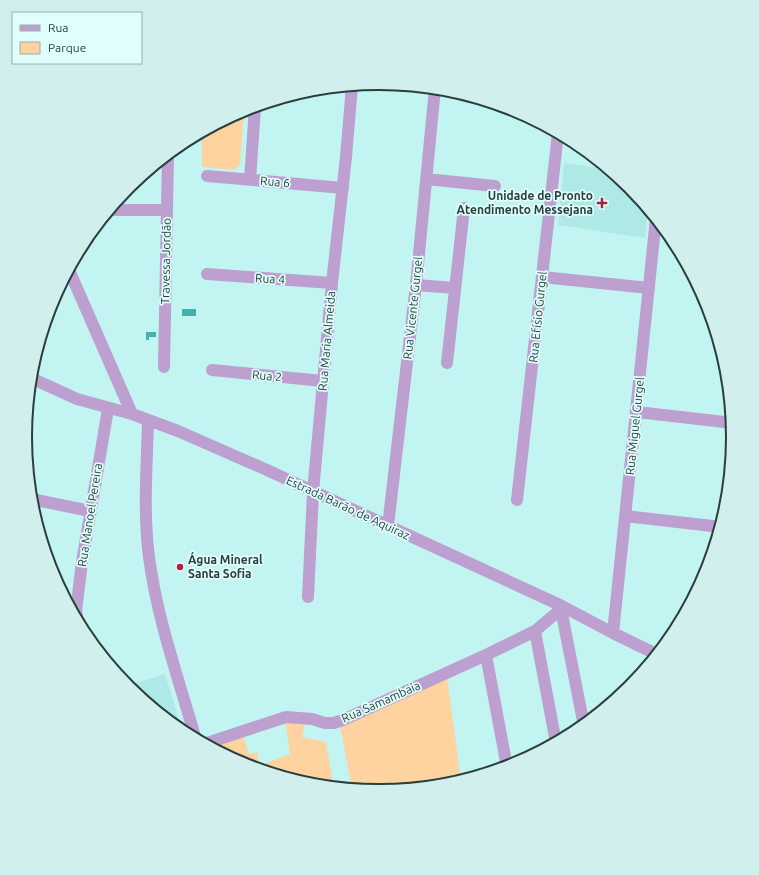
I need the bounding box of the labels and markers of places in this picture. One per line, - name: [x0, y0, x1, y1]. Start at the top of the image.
- place label: Unidade de Pronto Atendimento Messejana: [457, 189, 593, 216]
- marker: Unidade de Pronto Atendimento Messejana: [596, 197, 608, 209]
- place label: Água Mineral Santa Sofia: [188, 551, 263, 580]
- marker: Água Mineral Santa Sofia: [175, 562, 185, 572]

